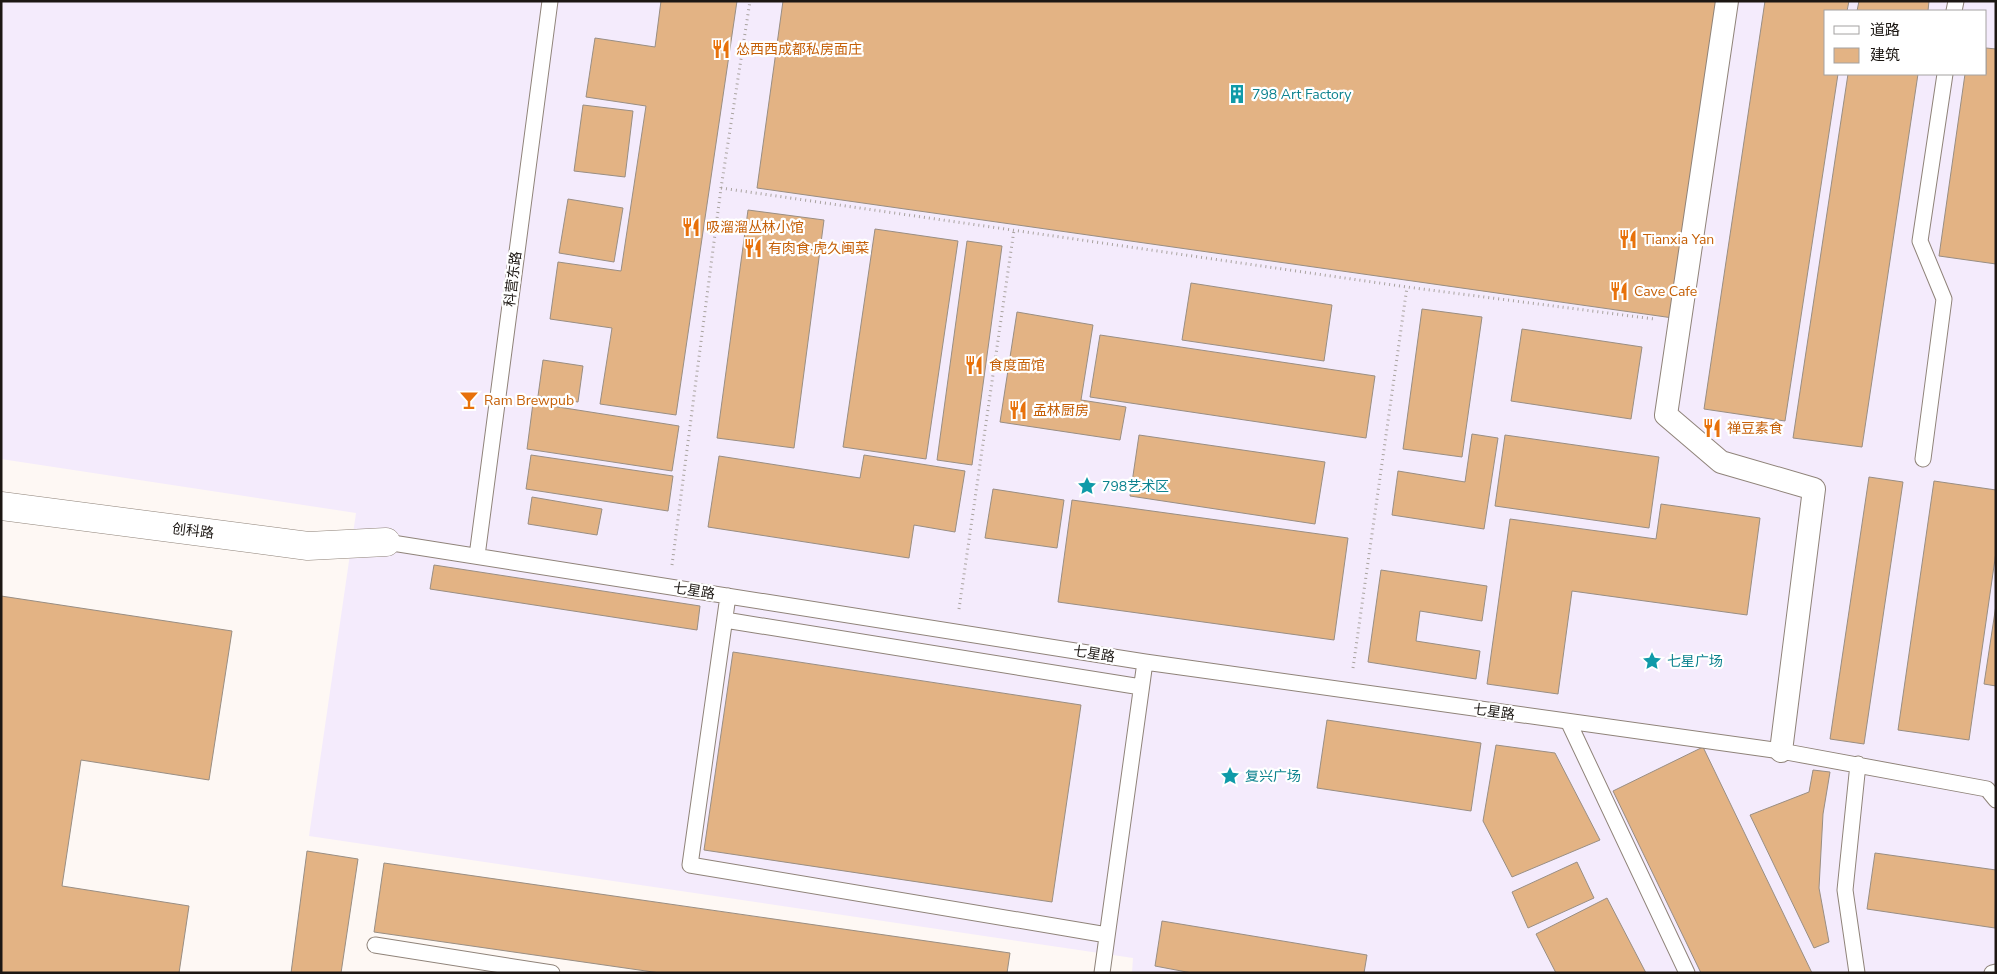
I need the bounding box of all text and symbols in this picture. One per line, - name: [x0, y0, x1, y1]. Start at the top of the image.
- legend: [1824, 10, 1987, 75]
- text: 道路: [1870, 20, 1900, 40]
- restaurant icon: 怂西西成都私房面庄: [710, 38, 732, 60]
- place label: 怂西西成都私房面庄: [736, 40, 862, 59]
- text: 建筑: [1870, 45, 1900, 65]
- building icon: 798 Art Factory: [1226, 83, 1248, 105]
- place label: 798 Art Factory: [1252, 85, 1352, 104]
- restaurant icon: 吸溜溜丛林小馆: [680, 216, 702, 238]
- place label: 吸溜溜丛林小馆: [706, 218, 804, 237]
- restaurant icon: Tianxia Yan: [1617, 228, 1639, 250]
- place label: Tianxia Yan: [1643, 230, 1714, 249]
- restaurant icon: 有肉食·虎久闽菜: [742, 237, 764, 259]
- place label: 有肉食·虎久闽菜: [768, 239, 869, 258]
- street label: 科营东路: [500, 250, 526, 308]
- restaurant icon: Cave Cafe: [1608, 280, 1630, 302]
- place label: Cave Cafe: [1634, 282, 1697, 301]
- restaurant icon: 食度面馆: [963, 354, 985, 376]
- place label: 食度面馆: [989, 356, 1045, 375]
- bar icon: Ram Brewpub: [458, 389, 480, 411]
- place label: Ram Brewpub: [484, 391, 574, 410]
- restaurant icon: 孟林厨房: [1007, 399, 1029, 421]
- place label: 孟林厨房: [1033, 401, 1089, 420]
- restaurant icon: 禅豆素食: [1701, 417, 1723, 439]
- place label: 禅豆素食: [1727, 419, 1783, 438]
- place icon: 798艺术区: [1076, 475, 1098, 497]
- place label: 798艺术区: [1102, 477, 1169, 496]
- street label: 创科路: [171, 519, 215, 543]
- street label: 七星路: [672, 578, 716, 604]
- street label: 七星路: [1072, 641, 1116, 667]
- place icon: 七星广场: [1641, 650, 1663, 672]
- place label: 七星广场: [1667, 652, 1723, 671]
- street label: 七星路: [1472, 700, 1516, 724]
- place icon: 复兴广场: [1219, 765, 1241, 787]
- place label: 复兴广场: [1245, 767, 1301, 786]

